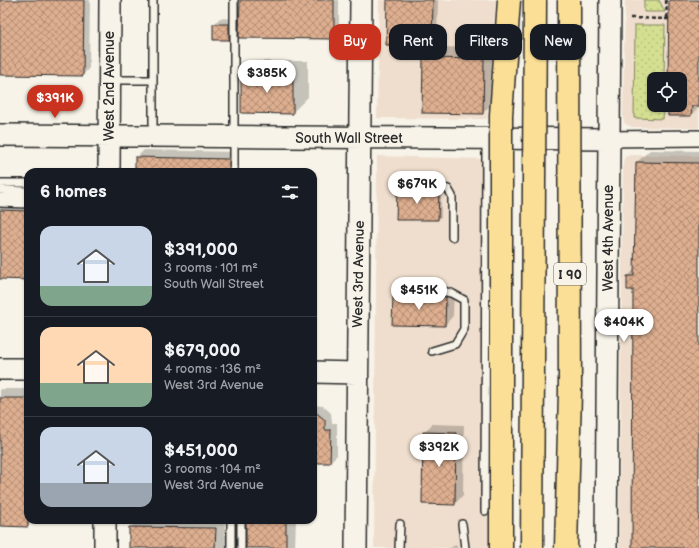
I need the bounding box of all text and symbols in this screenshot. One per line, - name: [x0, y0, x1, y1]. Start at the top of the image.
- chip: Buy: [329, 24, 381, 60]
- chip: Rent: [389, 24, 447, 60]
- chip: Filters: [455, 24, 522, 60]
- chip: New: [530, 24, 586, 60]
- street label: West 2nd Avenue: [101, 31, 118, 141]
- pin: $385K: [239, 60, 295, 94]
- text: $385K: [247, 65, 287, 81]
- map controls: [647, 72, 687, 112]
- button: locate: [647, 72, 687, 112]
- pin: $391K: [27, 85, 83, 119]
- text: $391K: [36, 90, 74, 106]
- street label: South Wall Street: [295, 130, 403, 147]
- pin: $679K: [389, 171, 445, 205]
- text: $679K: [397, 176, 437, 192]
- icon: filters: [279, 181, 301, 203]
- text: 6 homes: [40, 182, 107, 202]
- street label: West 4th Avenue: [600, 185, 617, 291]
- street label: West 3rd Avenue: [349, 220, 368, 328]
- text: $391,000: [164, 240, 238, 260]
- icon: home: [72, 242, 120, 290]
- text: 3 rooms · 101 m²: [164, 260, 258, 276]
- road number: I 90: [554, 263, 586, 285]
- text: South Wall Street: [164, 276, 264, 292]
- pin: $451K: [391, 277, 447, 311]
- text: $451K: [400, 282, 438, 298]
- pin: $404K: [596, 309, 652, 343]
- text: $404K: [604, 314, 644, 330]
- text: $679,000: [164, 341, 240, 361]
- icon: home: [72, 343, 120, 391]
- text: 4 rooms · 136 m²: [164, 361, 261, 377]
- text: West 3rd Avenue: [164, 377, 264, 393]
- pin: $392K: [411, 434, 467, 468]
- text: $392K: [419, 439, 459, 455]
- text: $451,000: [164, 441, 238, 461]
- icon: home: [72, 443, 120, 491]
- text: 3 rooms · 104 m²: [164, 461, 261, 477]
- text: West 3rd Avenue: [164, 477, 264, 493]

